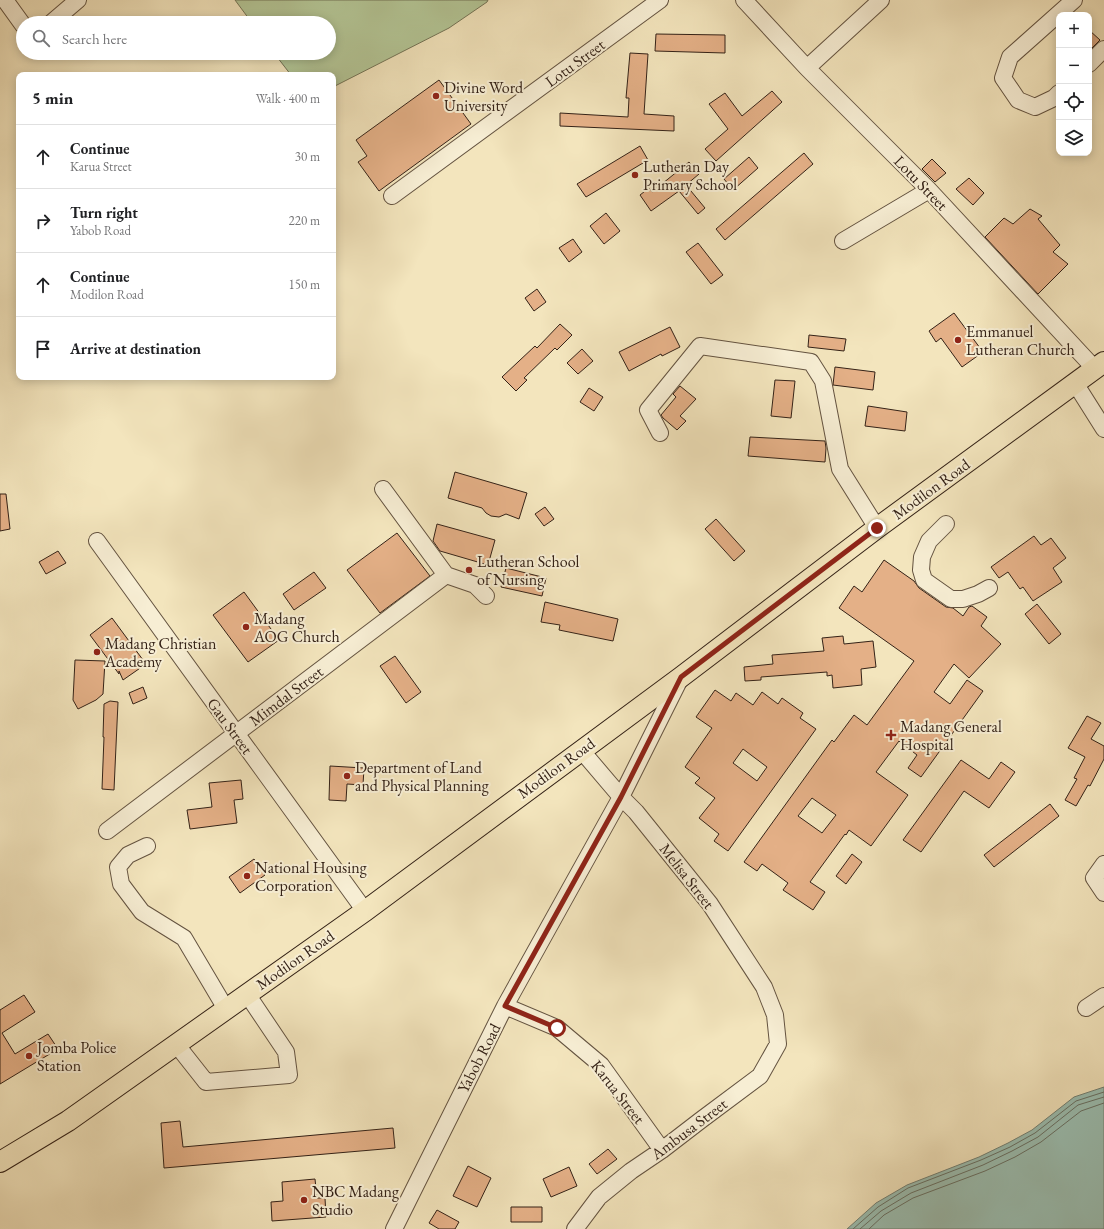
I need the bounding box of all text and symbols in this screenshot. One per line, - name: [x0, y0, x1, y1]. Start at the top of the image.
- map controls: [1056, 12, 1092, 156]
- button: +: [1056, 12, 1092, 48]
- search box: [16, 16, 336, 60]
- icon: search: [30, 27, 52, 49]
- text: Search here: [62, 29, 127, 48]
- street label: Lotu Street: [541, 34, 609, 92]
- button: −: [1056, 48, 1092, 84]
- place label: Divine Word University: [444, 77, 524, 116]
- button: locate: [1056, 84, 1092, 120]
- text: 5 min: [32, 87, 73, 109]
- text: Walk · 400 m: [256, 90, 320, 107]
- marker: Divine Word University: [431, 91, 441, 101]
- button: layers: [1056, 120, 1092, 156]
- text: Continue: [70, 139, 130, 158]
- icon: ahead: [32, 146, 54, 168]
- text: 30 m: [295, 148, 320, 165]
- street label: Lotu Street: [889, 151, 953, 215]
- place label: Lutheran Day Primary School: [643, 156, 737, 195]
- text: Karua Street: [70, 158, 132, 175]
- marker: Lutheran Day Primary School: [630, 170, 640, 180]
- text: Turn right: [70, 203, 138, 222]
- icon: right: [32, 210, 54, 232]
- text: 220 m: [289, 212, 320, 229]
- text: Yabob Road: [70, 222, 131, 239]
- text: Continue: [70, 267, 130, 286]
- icon: ahead: [32, 274, 54, 296]
- text: 150 m: [289, 276, 320, 293]
- text: Modilon Road: [70, 286, 144, 303]
- place label: Emmanuel Lutheran Church: [966, 321, 1075, 360]
- marker: Emmanuel Lutheran Church: [953, 335, 963, 345]
- icon: arrive: [32, 338, 54, 360]
- text: Arrive at destination: [70, 339, 201, 358]
- street label: Modilon Road: [888, 453, 975, 524]
- route end: [868, 519, 886, 537]
- place label: Lutheran School of Nursing: [477, 551, 579, 590]
- marker: Lutheran School of Nursing: [464, 565, 474, 575]
- place label: Madang AOG Church: [253, 608, 340, 647]
- marker: Madang AOG Church: [241, 622, 251, 632]
- place label: Madang Christian Academy: [104, 633, 217, 672]
- marker: Madang Christian Academy: [92, 647, 102, 657]
- street label: Mimdal Street: [245, 661, 327, 731]
- street label: Gau Street: [202, 694, 258, 758]
- place label: Madang General Hospital: [900, 716, 1002, 755]
- marker: Madang General Hospital: [885, 729, 897, 741]
- street label: Modilon Road: [513, 732, 600, 803]
- place label: Department of Land and Physical Planning: [355, 757, 490, 796]
- marker: Department of Land and Physical Planning: [342, 771, 352, 781]
- street label: Melisa Street: [655, 839, 719, 913]
- place label: National Housing Corporation: [255, 857, 368, 896]
- marker: National Housing Corporation: [242, 871, 252, 881]
- street label: Modilon Road: [252, 925, 339, 995]
- street label: Yabob Road: [453, 1019, 506, 1096]
- route start: [548, 1019, 566, 1037]
- place label: Jomba Police Station: [35, 1037, 116, 1076]
- marker: Jomba Police Station: [24, 1051, 34, 1061]
- street label: Karua Street: [586, 1056, 650, 1128]
- street label: Ambusa Street: [646, 1093, 731, 1165]
- place label: NBC Madang Studio: [312, 1181, 400, 1220]
- marker: NBC Madang Studio: [299, 1195, 309, 1205]

